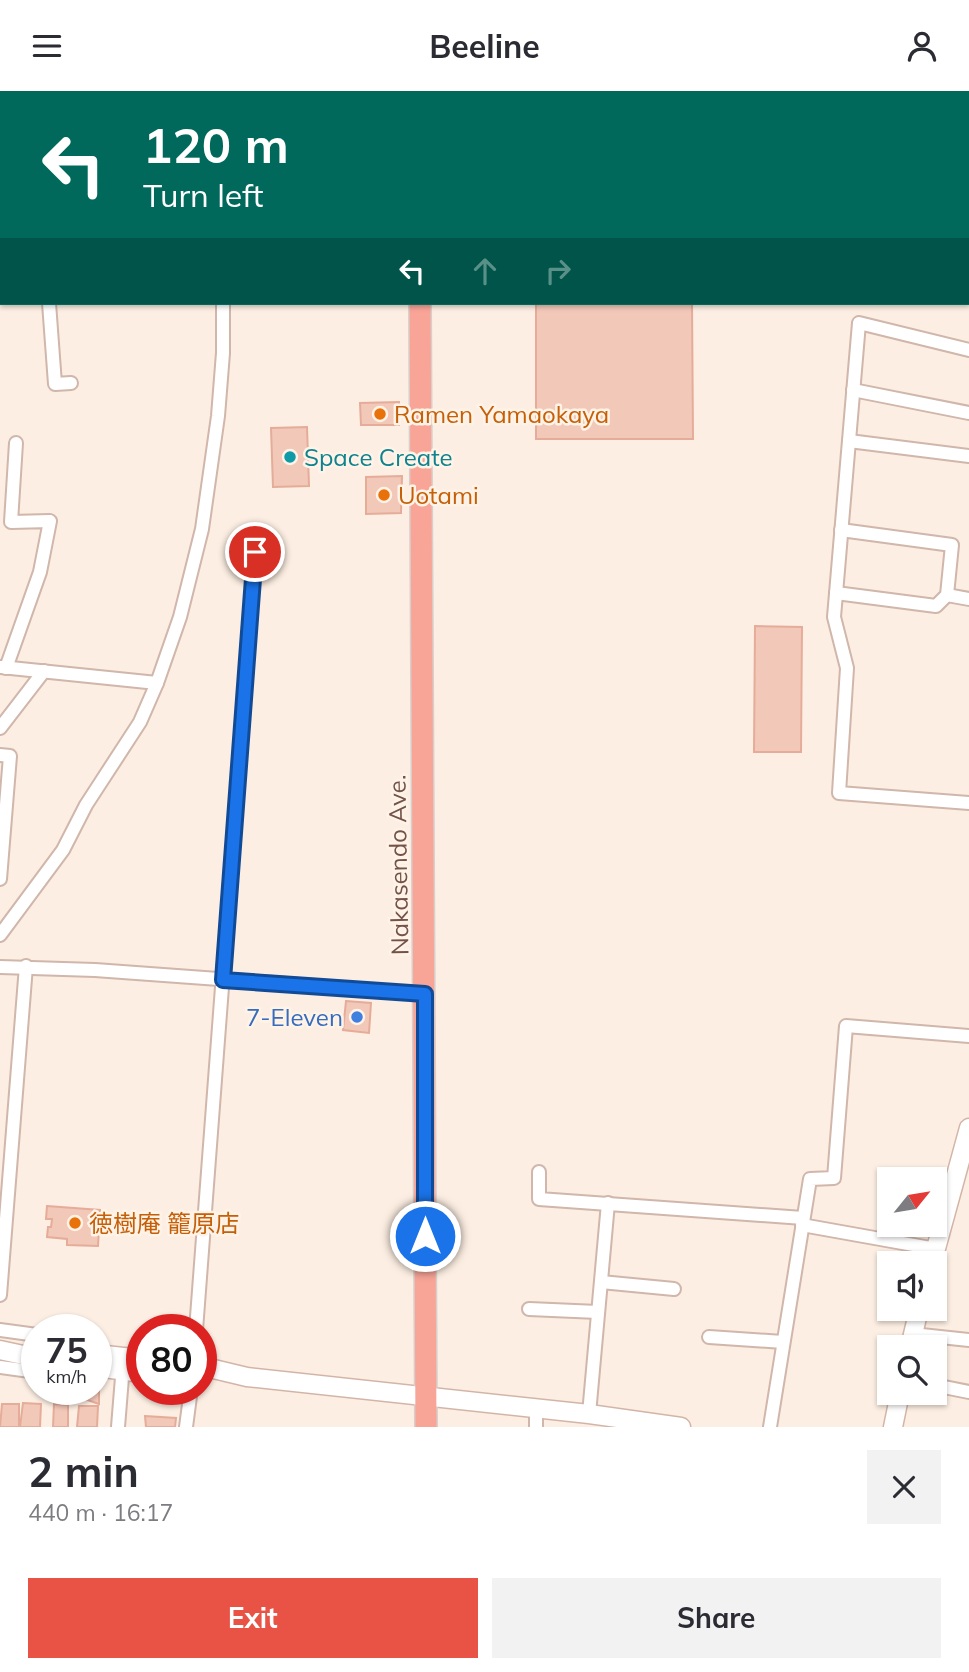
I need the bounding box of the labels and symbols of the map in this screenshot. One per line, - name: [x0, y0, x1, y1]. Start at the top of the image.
- place label: Ramen Yamaokaya: [394, 399, 609, 429]
- marker: Ramen Yamaokaya: [372, 406, 388, 422]
- place label: Space Create: [304, 442, 452, 472]
- marker: Space Create: [282, 449, 298, 465]
- place label: Uotami: [398, 480, 479, 510]
- marker: Uotami: [376, 487, 392, 503]
- pin: [225, 522, 285, 582]
- street label: Nakasendo Ave.: [381, 775, 415, 955]
- place label: 7-Eleven: [246, 1002, 343, 1032]
- marker: 7-Eleven: [349, 1009, 365, 1025]
- north arrow: [877, 1167, 947, 1237]
- position arrow: [388, 1199, 462, 1273]
- place label: 徳樹庵 籠原店: [89, 1208, 239, 1238]
- marker: 徳樹庵 籠原店: [67, 1215, 83, 1231]
- speed limit sign: 80: [126, 1314, 217, 1405]

